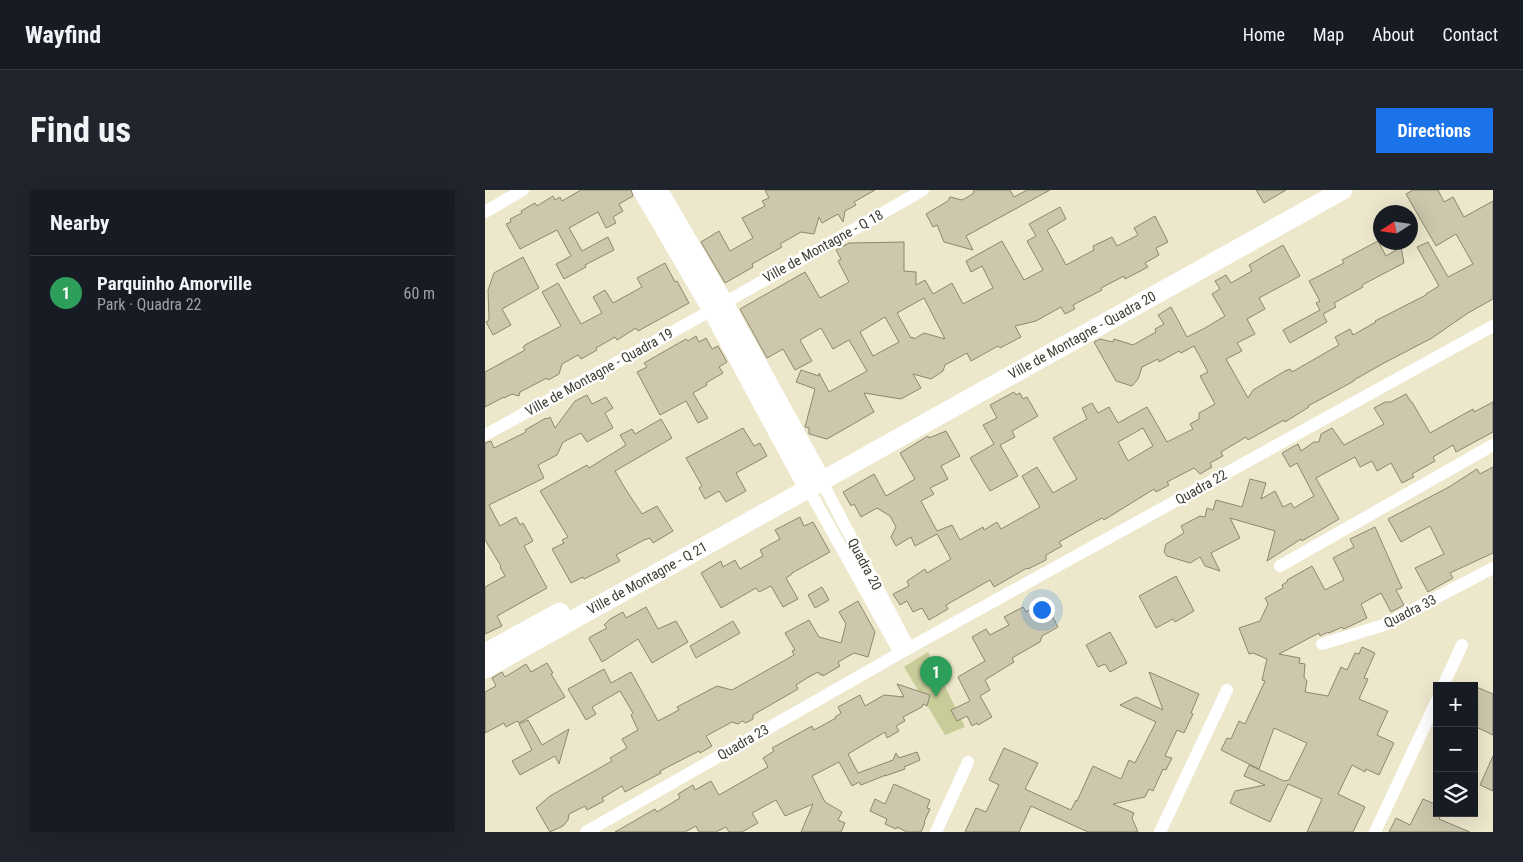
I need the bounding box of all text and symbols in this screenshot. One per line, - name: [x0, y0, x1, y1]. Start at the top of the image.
- text: Wayfind: [25, 21, 101, 49]
- text: Home: [1243, 24, 1285, 45]
- text: Map: [1313, 24, 1344, 45]
- text: About: [1372, 24, 1414, 45]
- text: Contact: [1442, 24, 1498, 45]
- button: Directions: [1376, 108, 1493, 153]
- text: Find us: [30, 110, 131, 151]
- north arrow: [1373, 205, 1418, 250]
- street label: Ville de Montagne - Q 18: [760, 206, 886, 286]
- text: Nearby: [50, 211, 109, 235]
- text: Parquinho Amorville: [97, 272, 252, 295]
- text: 1: [62, 284, 70, 303]
- text: 60 m: [403, 284, 435, 303]
- street label: Ville de Montagne - Quadra 20: [1006, 288, 1159, 382]
- text: Park · Quadra 22: [97, 295, 201, 314]
- street label: Ville de Montagne - Quadra 19: [523, 325, 675, 419]
- street label: Quadra 22: [1172, 466, 1230, 508]
- street label: Quadra 20: [845, 535, 885, 593]
- street label: Ville de Montagne - Q 21: [584, 538, 710, 618]
- street label: Quadra 33: [1381, 591, 1439, 631]
- your location: [1029, 597, 1055, 623]
- pin: 1: [920, 656, 952, 697]
- map controls: [1433, 682, 1478, 817]
- button: +: [1433, 682, 1478, 727]
- street label: Quadra 23: [715, 721, 771, 763]
- button: −: [1433, 727, 1478, 772]
- button: layers: [1433, 772, 1478, 817]

